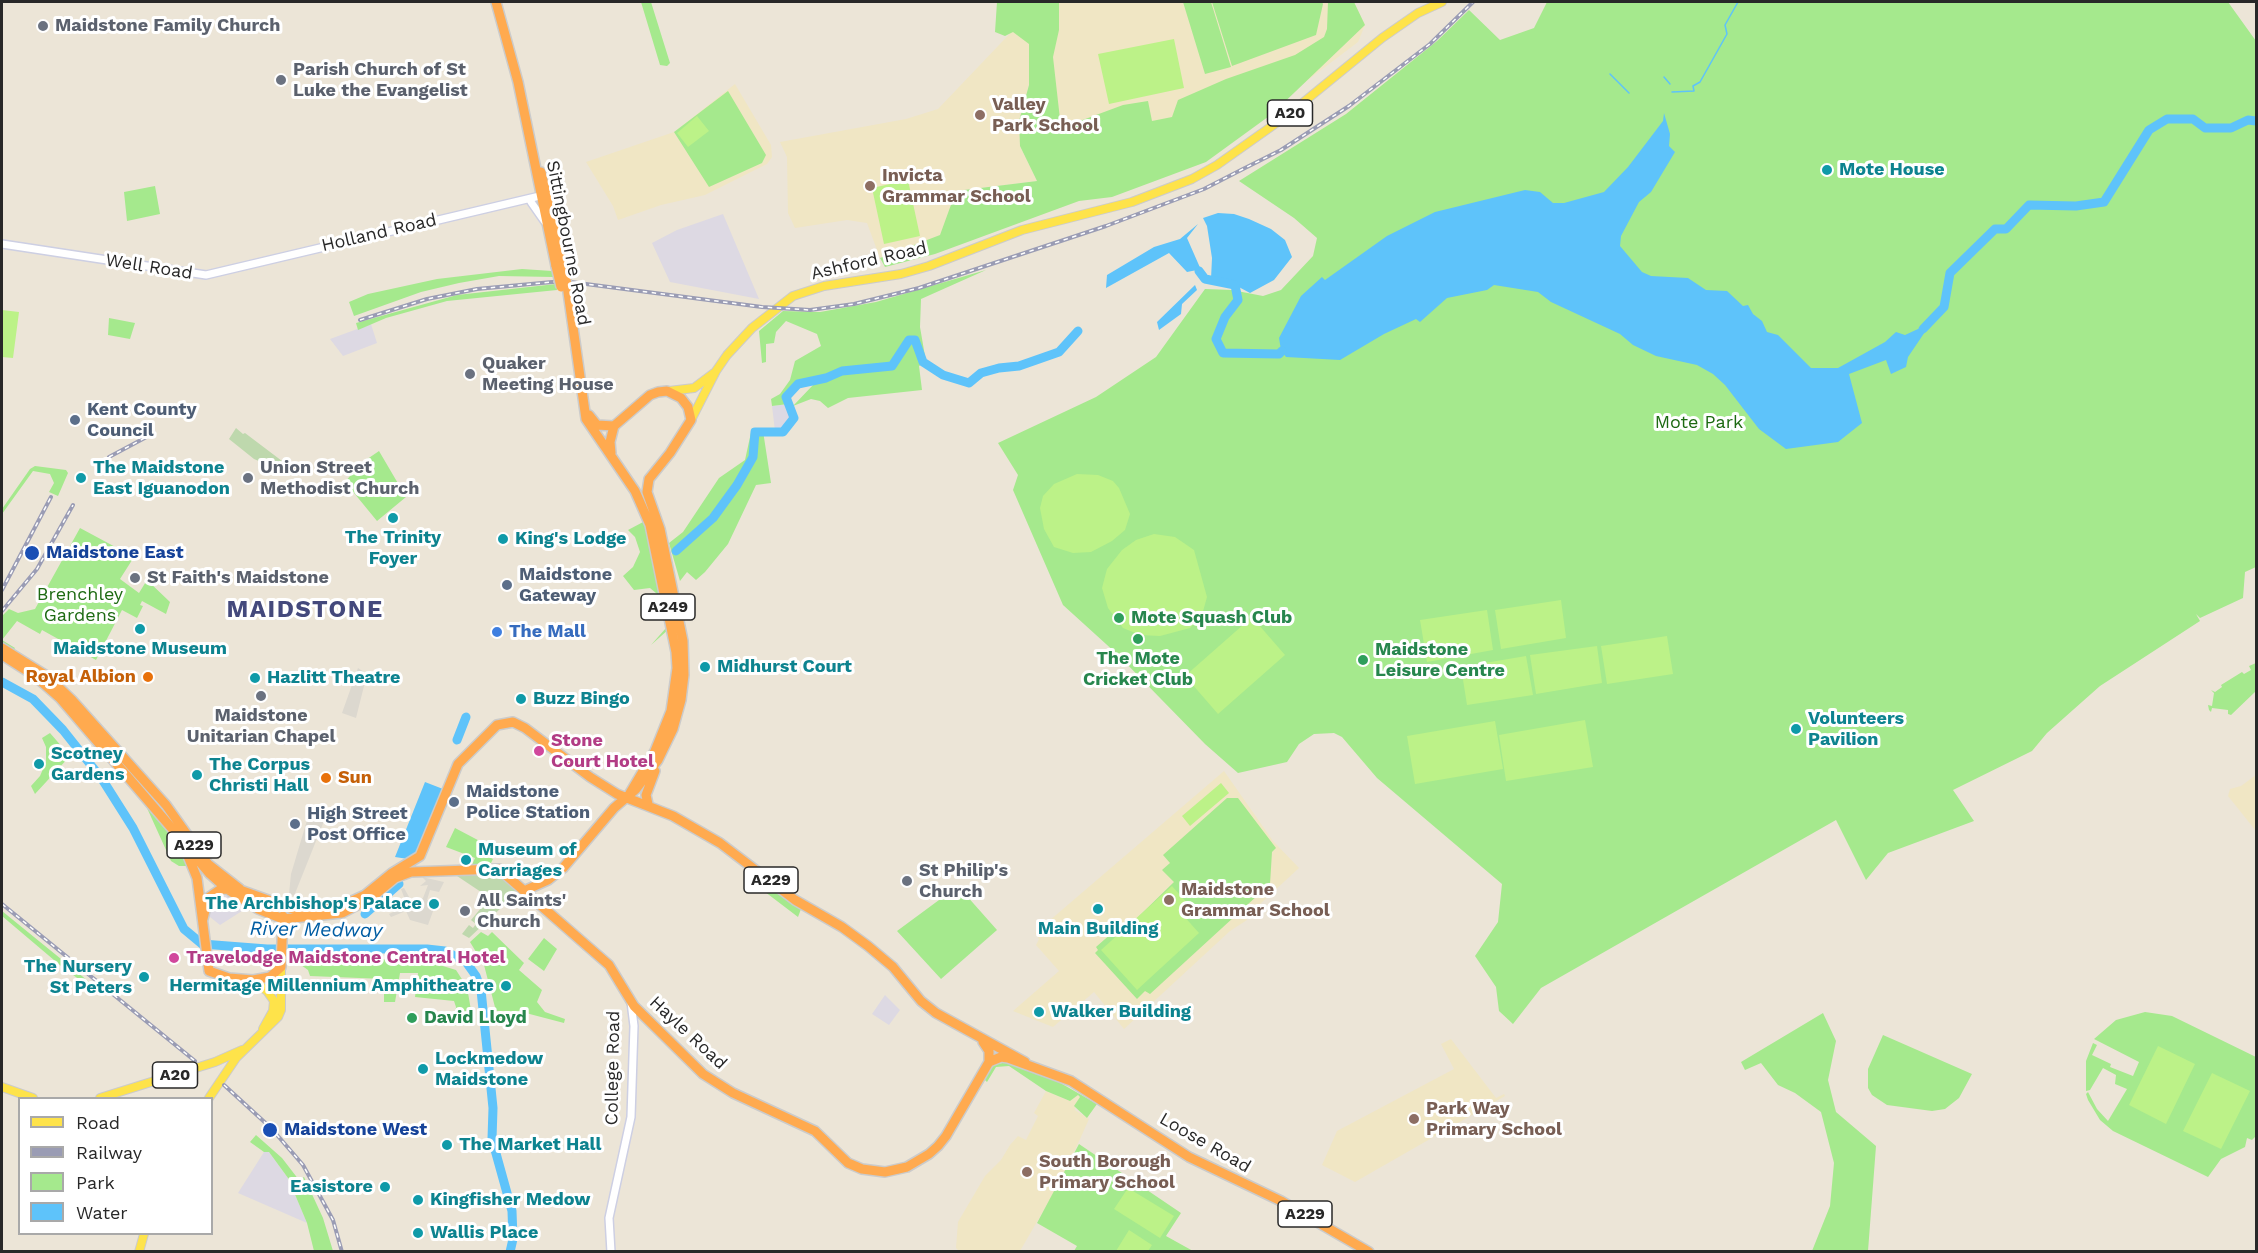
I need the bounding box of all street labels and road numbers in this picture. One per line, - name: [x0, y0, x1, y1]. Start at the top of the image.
- road number: A20: [1268, 100, 1312, 126]
- street label: Sittingbourne Road: [541, 159, 595, 327]
- street label: Holland Road: [319, 209, 439, 257]
- street label: Ashford Road: [809, 237, 929, 285]
- street label: Well Road: [104, 249, 194, 285]
- road number: A249: [641, 594, 695, 620]
- road number: A229: [167, 832, 221, 858]
- road number: A229: [744, 867, 798, 893]
- street label: Hayle Road: [645, 992, 731, 1074]
- street label: College Road: [601, 1011, 625, 1125]
- road number: A20: [152, 1062, 198, 1088]
- street label: Loose Road: [1155, 1108, 1255, 1178]
- road number: A229: [1278, 1201, 1332, 1227]

